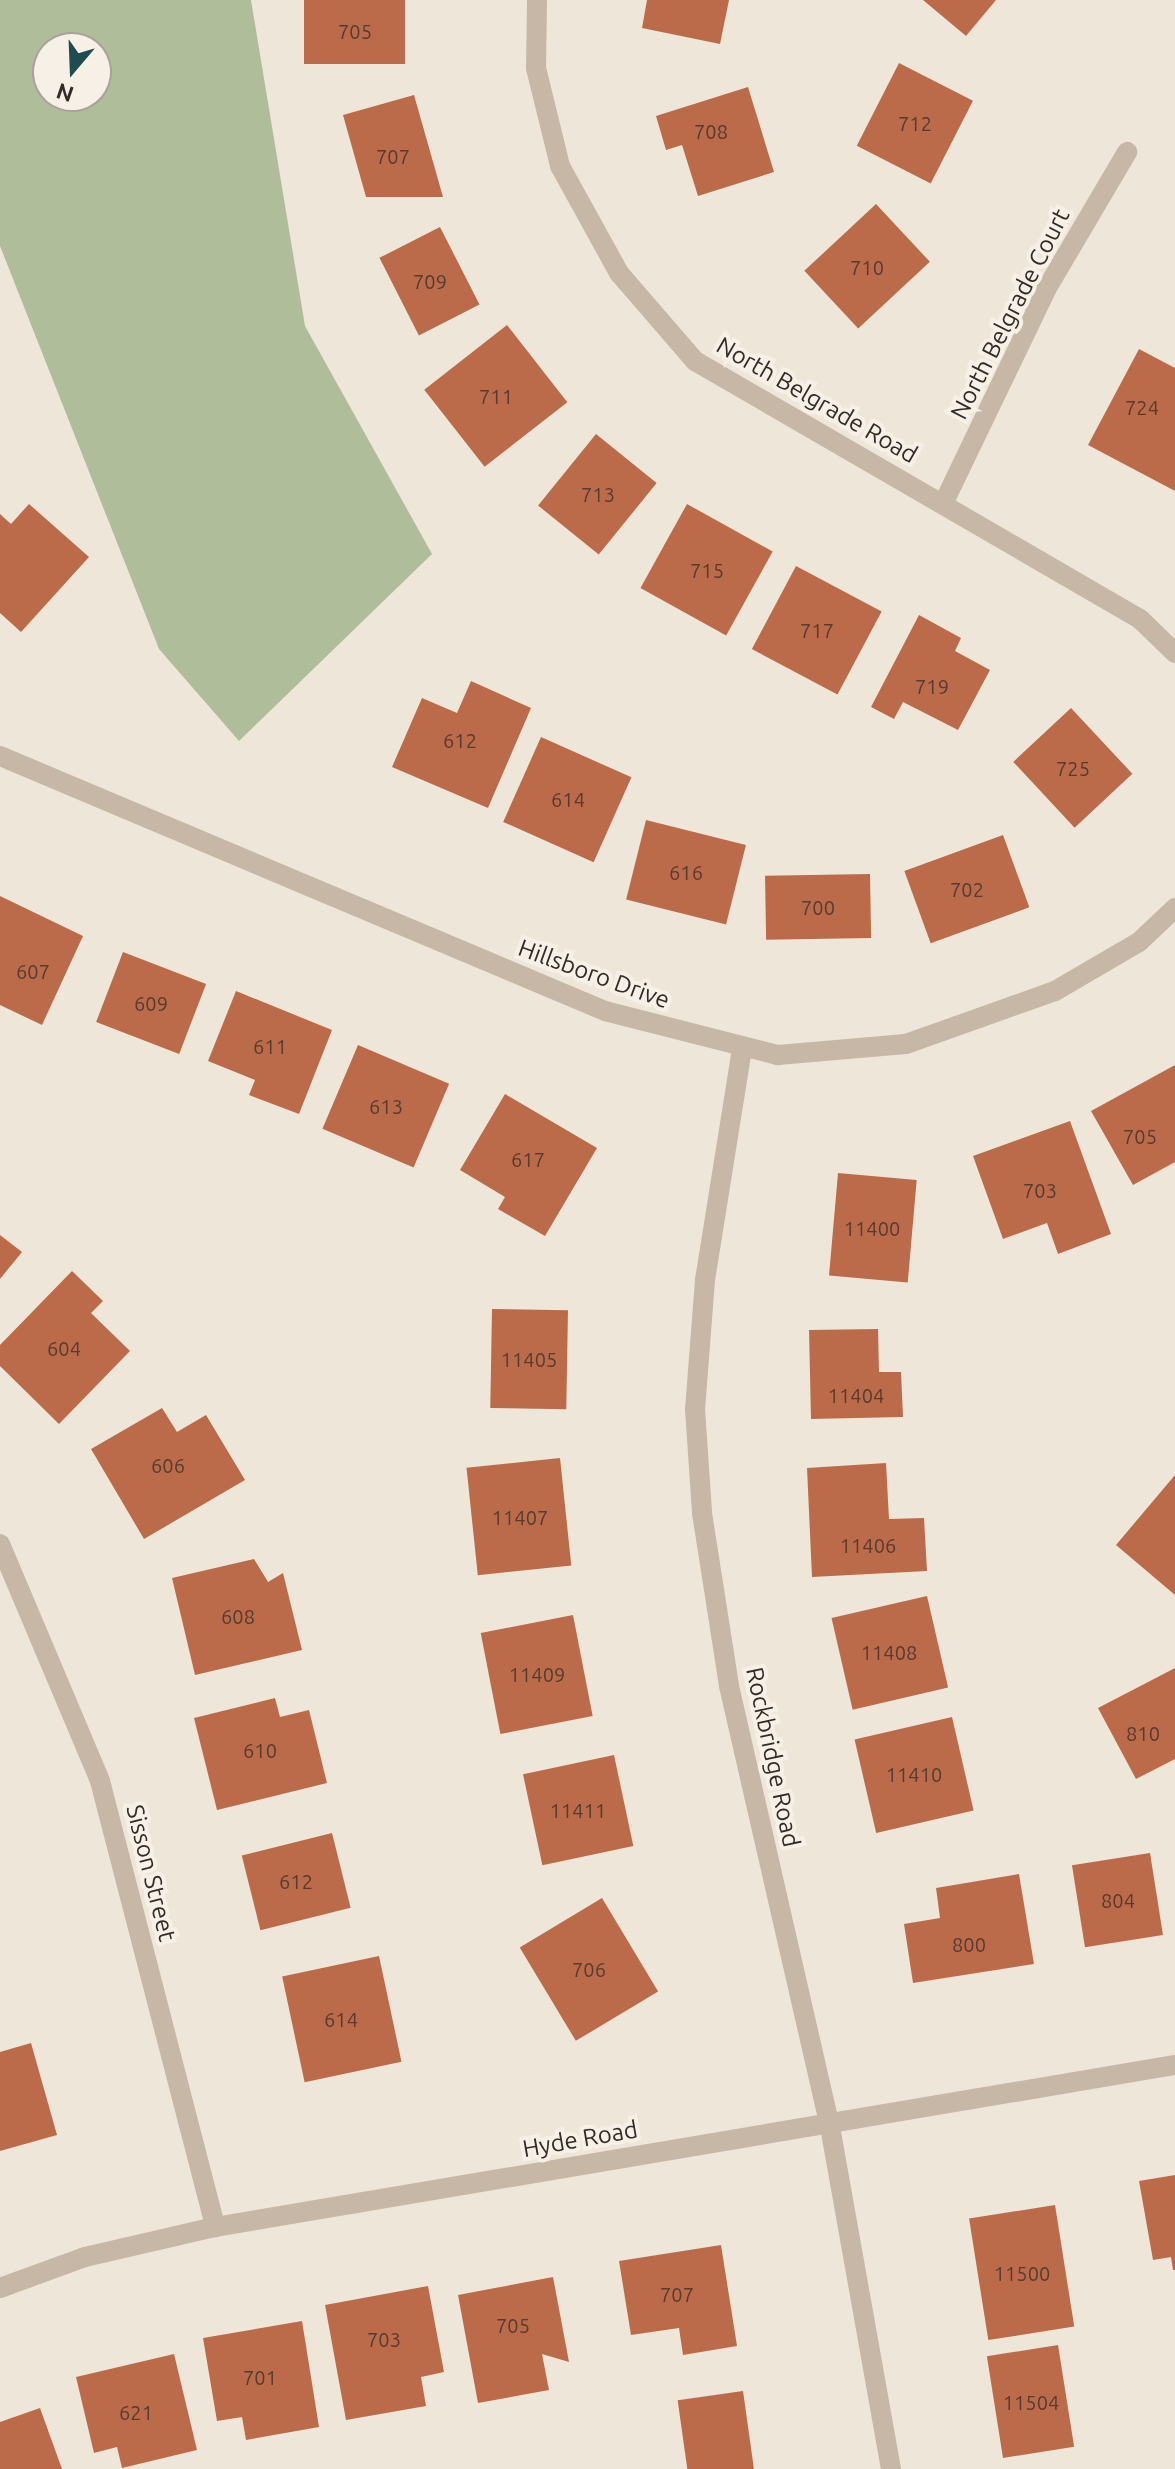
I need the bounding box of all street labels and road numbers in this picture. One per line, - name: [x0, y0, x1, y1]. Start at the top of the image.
- street label: North Belgrade Court: [944, 204, 1076, 424]
- street label: North Belgrade Road: [712, 331, 922, 469]
- street label: Hillsboro Drive: [514, 933, 674, 1015]
- street label: Rockbridge Road: [740, 1664, 806, 1850]
- street label: Sisson Street: [120, 1802, 182, 1944]
- street label: Hyde Road: [520, 2115, 640, 2163]

